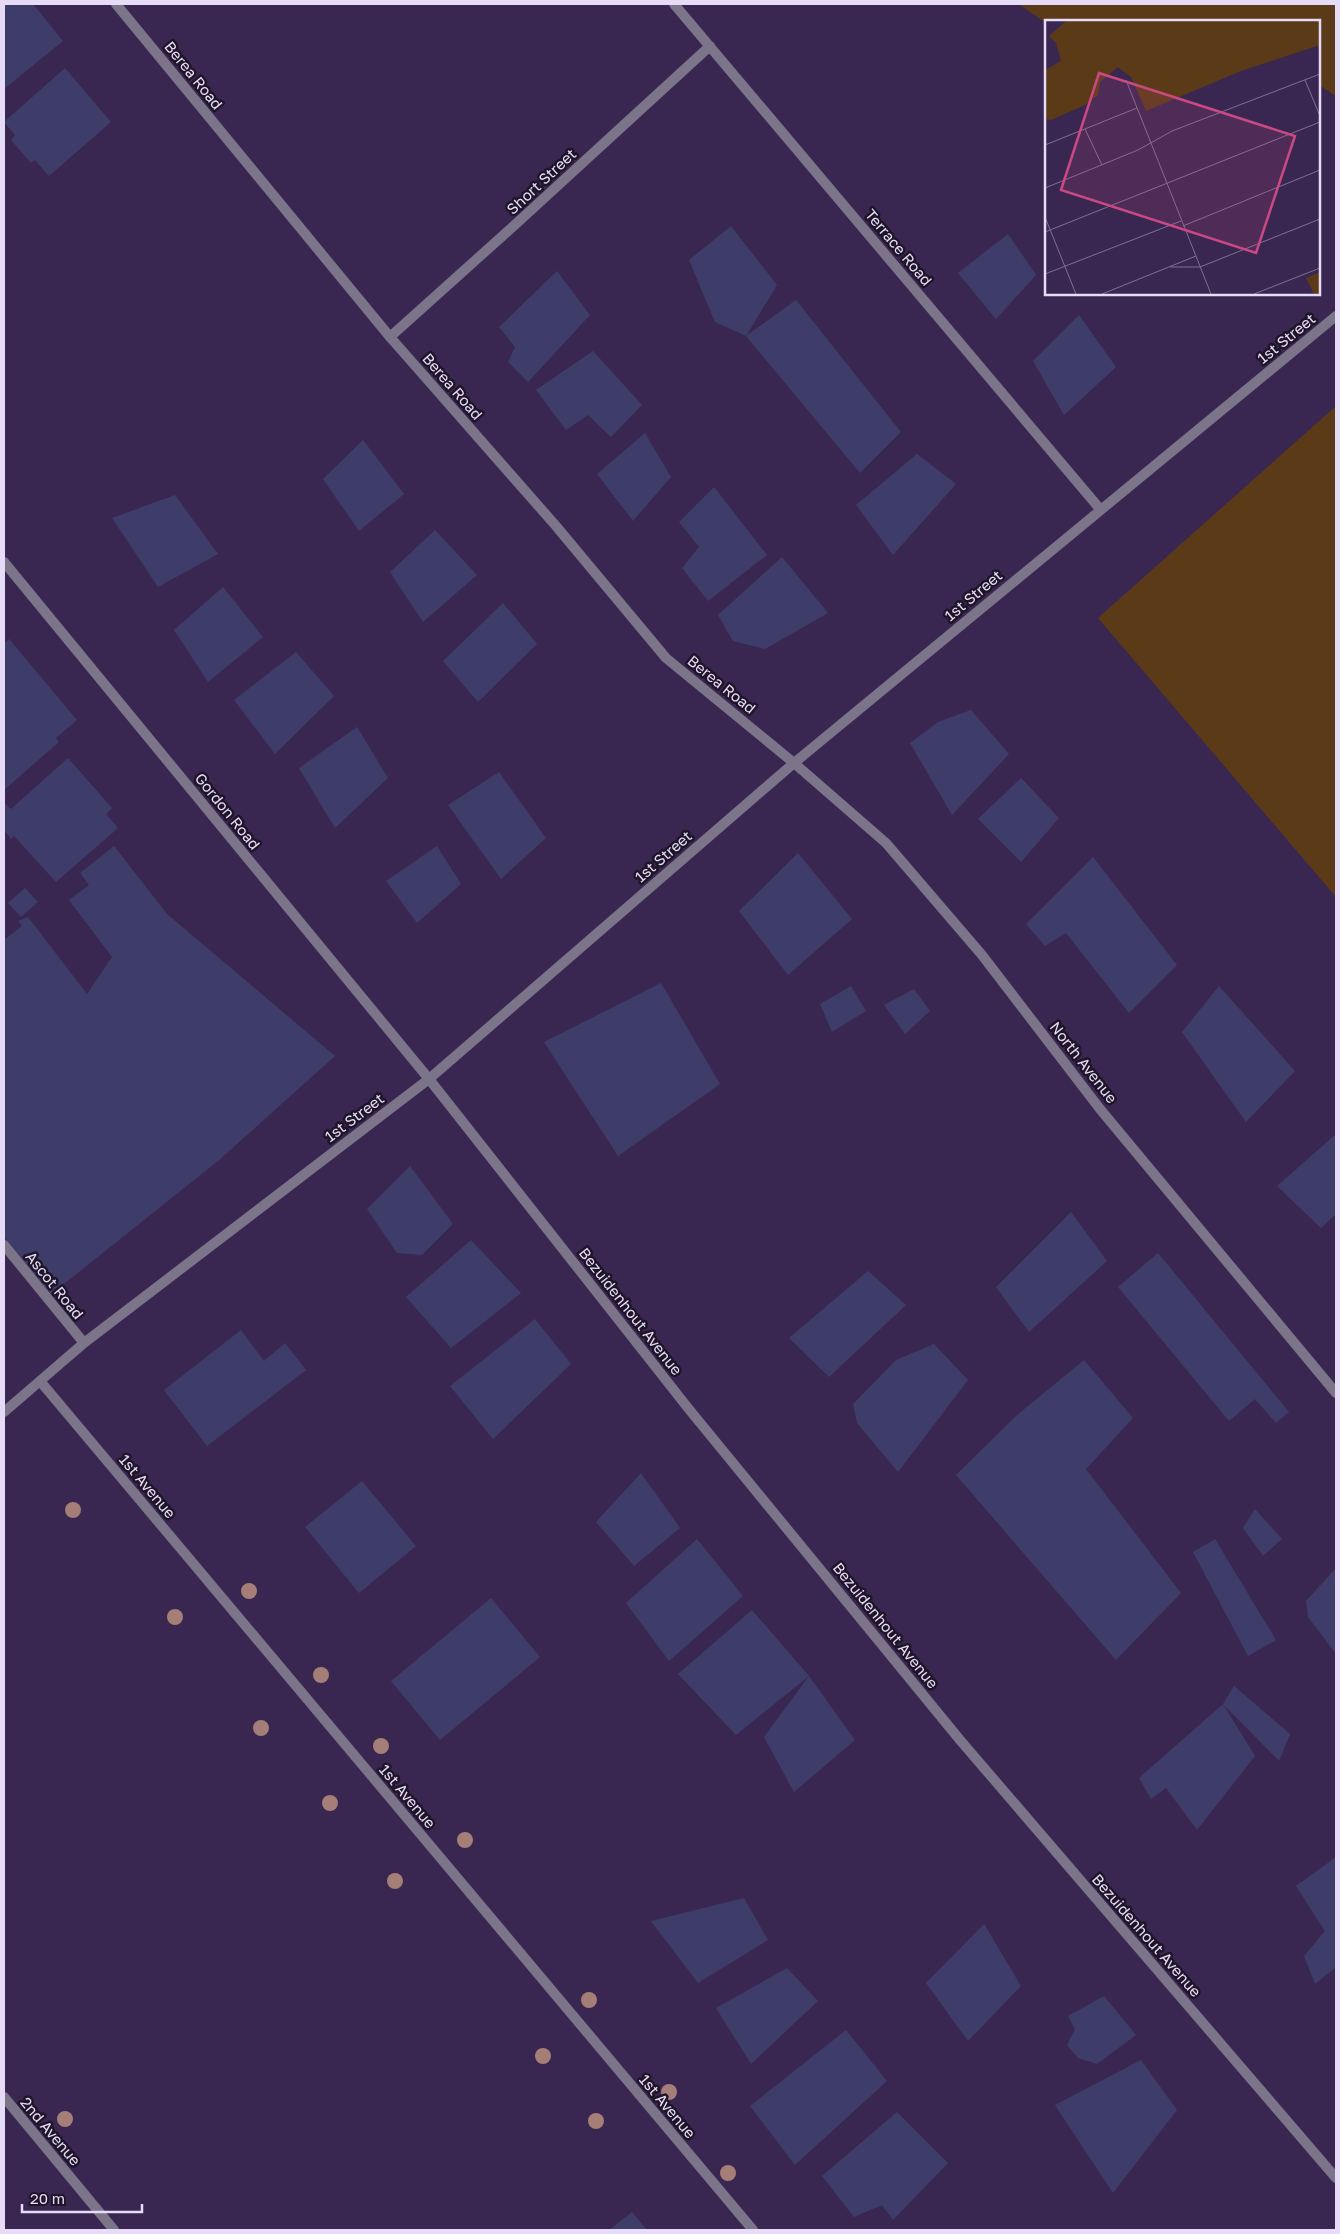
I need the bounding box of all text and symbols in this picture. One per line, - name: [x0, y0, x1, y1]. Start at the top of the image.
- inset map: [1045, 20, 1320, 295]
- street label: Berea Road: [161, 37, 227, 113]
- street label: Short Street: [503, 144, 579, 218]
- street label: Terrace Road: [862, 205, 936, 289]
- street label: 1st Street: [1253, 309, 1319, 367]
- street label: Berea Road: [419, 349, 487, 423]
- street label: 1st Street: [941, 566, 1005, 624]
- street label: Berea Road: [684, 651, 760, 717]
- street label: Gordon Road: [192, 769, 264, 853]
- street label: 1st Street: [631, 826, 695, 886]
- street label: North Avenue: [1047, 1018, 1122, 1107]
- street label: 1st Street: [321, 1089, 387, 1145]
- street label: Bezuidenhout Avenue: [576, 1244, 686, 1378]
- street label: Ascot Road: [22, 1248, 88, 1322]
- street label: 1st Avenue: [116, 1450, 180, 1522]
- street label: Bezuidenhout Avenue: [830, 1558, 942, 1692]
- street label: 1st Avenue: [376, 1760, 440, 1832]
- street label: Bezuidenhout Avenue: [1089, 1870, 1205, 2000]
- street label: 1st Avenue: [636, 2070, 700, 2142]
- street label: 2nd Avenue: [17, 2093, 85, 2169]
- scale bar: [22, 2182, 142, 2214]
- text: 20 m: [30, 2189, 65, 2207]

